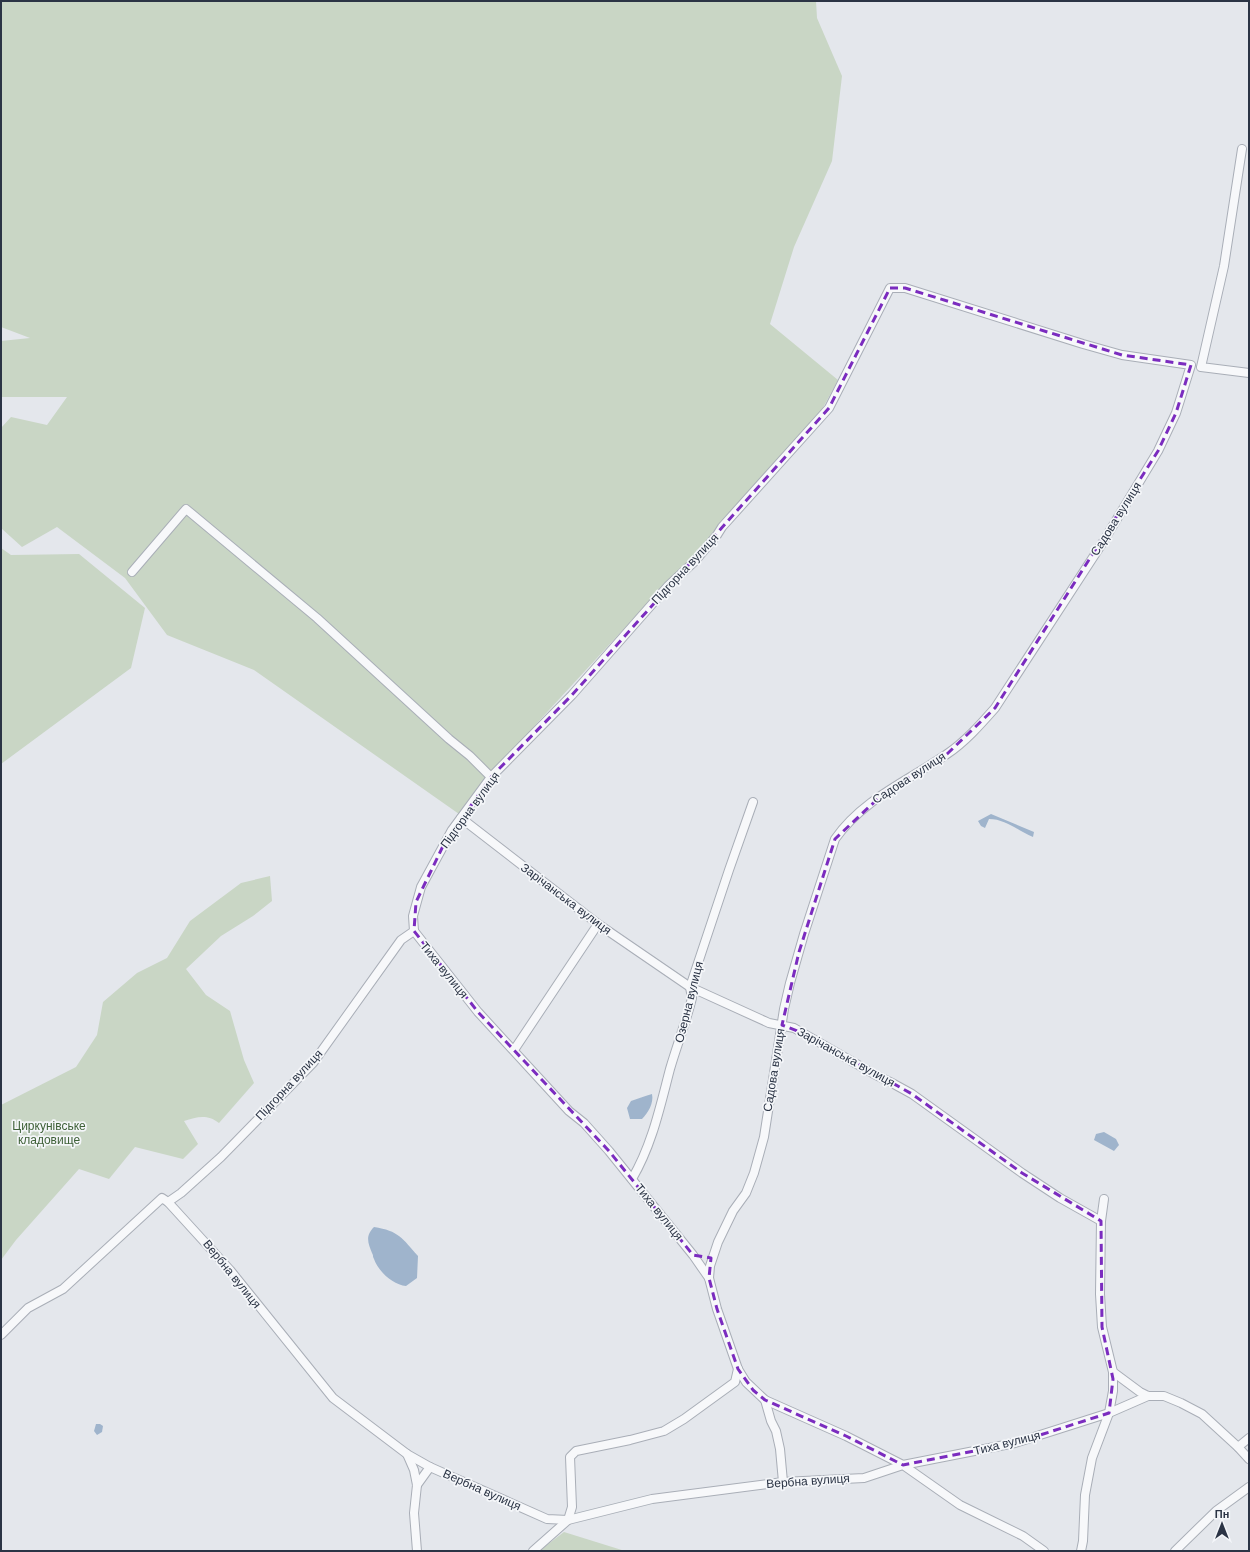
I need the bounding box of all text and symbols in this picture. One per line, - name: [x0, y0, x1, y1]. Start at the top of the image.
- street label: Садова вулиця: [1088, 480, 1144, 558]
- street label: Підгорна вулиця: [649, 531, 721, 607]
- street label: Садова вулиця: [870, 749, 948, 807]
- street label: Підгорна вулиця: [438, 769, 502, 851]
- street label: Зарічанська вулиця: [518, 860, 614, 938]
- street label: Тиха вулиця: [417, 939, 471, 1001]
- street label: Озерна вулиця: [672, 960, 706, 1044]
- street label: Зарічанська вулиця: [795, 1024, 897, 1090]
- street label: Садова вулиця: [760, 1027, 788, 1113]
- street label: Підгорна вулиця: [253, 1047, 325, 1123]
- park label: Циркунівське кладовище: [12, 1119, 86, 1147]
- street label: Тиха вулиця: [632, 1181, 686, 1243]
- street label: Вербна вулиця: [200, 1237, 264, 1311]
- street label: Тиха вулиця: [972, 1428, 1042, 1458]
- street label: Вербна вулиця: [441, 1467, 523, 1513]
- street label: Вербна вулиця: [766, 1471, 850, 1491]
- north arrow: [1202, 1504, 1242, 1544]
- text: Пн: [1215, 1508, 1229, 1520]

